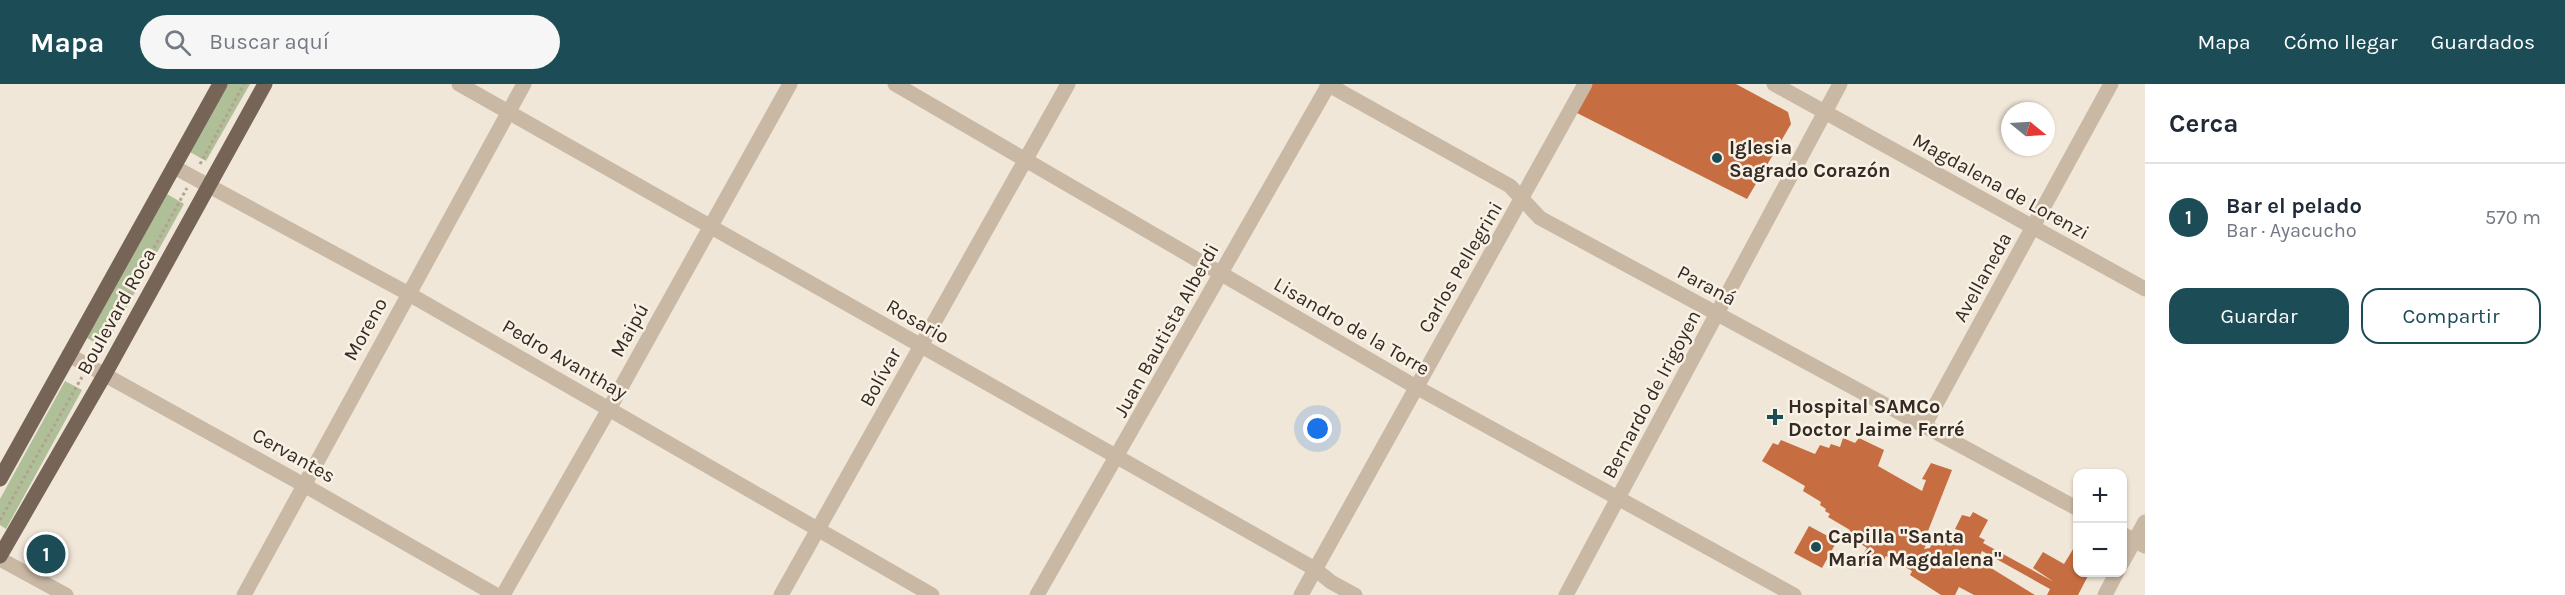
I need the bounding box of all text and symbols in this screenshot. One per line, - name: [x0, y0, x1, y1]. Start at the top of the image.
- search box: [140, 15, 560, 69]
- text: Mapa: [30, 26, 104, 59]
- icon: search: [161, 26, 194, 59]
- text: Buscar aquí: [209, 29, 329, 55]
- text: Mapa: [2197, 30, 2251, 54]
- text: Cómo llegar: [2284, 30, 2398, 54]
- text: Guardados: [2431, 30, 2535, 54]
- north arrow: [2001, 102, 2055, 156]
- text: Cerca: [2169, 108, 2238, 139]
- street label: Magdalena de Lorenzi: [1909, 128, 2093, 244]
- place label: Iglesia Sagrado Corazón: [1729, 136, 1891, 182]
- marker: Iglesia Sagrado Corazón: [1710, 151, 1724, 165]
- text: Bar el pelado: [2226, 193, 2362, 219]
- street label: Carlos Pellegrini: [1414, 198, 1507, 337]
- text: 1: [2185, 206, 2192, 229]
- text: 570 m: [2485, 206, 2541, 229]
- text: Bar · Ayacucho: [2226, 219, 2357, 242]
- street label: Avellaneda: [1948, 228, 2016, 326]
- street label: Juan Bautista Alberdi: [1109, 239, 1224, 421]
- street label: Boulevard Roca: [72, 244, 161, 378]
- street label: Paraná: [1673, 260, 1740, 310]
- street label: Lisandro de la Torre: [1270, 272, 1434, 380]
- button: Guardar: [2169, 288, 2349, 344]
- button: Compartir: [2361, 288, 2541, 344]
- street label: Moreno: [339, 294, 392, 365]
- street label: Rosario: [882, 294, 953, 349]
- street label: Maipú: [605, 299, 653, 361]
- street label: Bernardo de Irigoyen: [1597, 306, 1706, 482]
- street label: Pedro Avanthay: [498, 314, 631, 404]
- street label: Bolívar: [855, 343, 906, 410]
- place label: Hospital SAMCo Doctor Jaime Ferré: [1788, 395, 1965, 441]
- marker: Hospital SAMCo Doctor Jaime Ferré: [1766, 408, 1784, 426]
- your location: [1303, 414, 1332, 443]
- street label: Cervantes: [248, 423, 339, 488]
- map controls: [2073, 469, 2127, 577]
- button: +: [2073, 469, 2127, 523]
- button: −: [2073, 523, 2127, 577]
- place label: Capilla "Santa María Magdalena": [1828, 525, 2002, 571]
- pin: 1: [26, 532, 66, 576]
- marker: Capilla "Santa María Magdalena": [1809, 540, 1823, 554]

